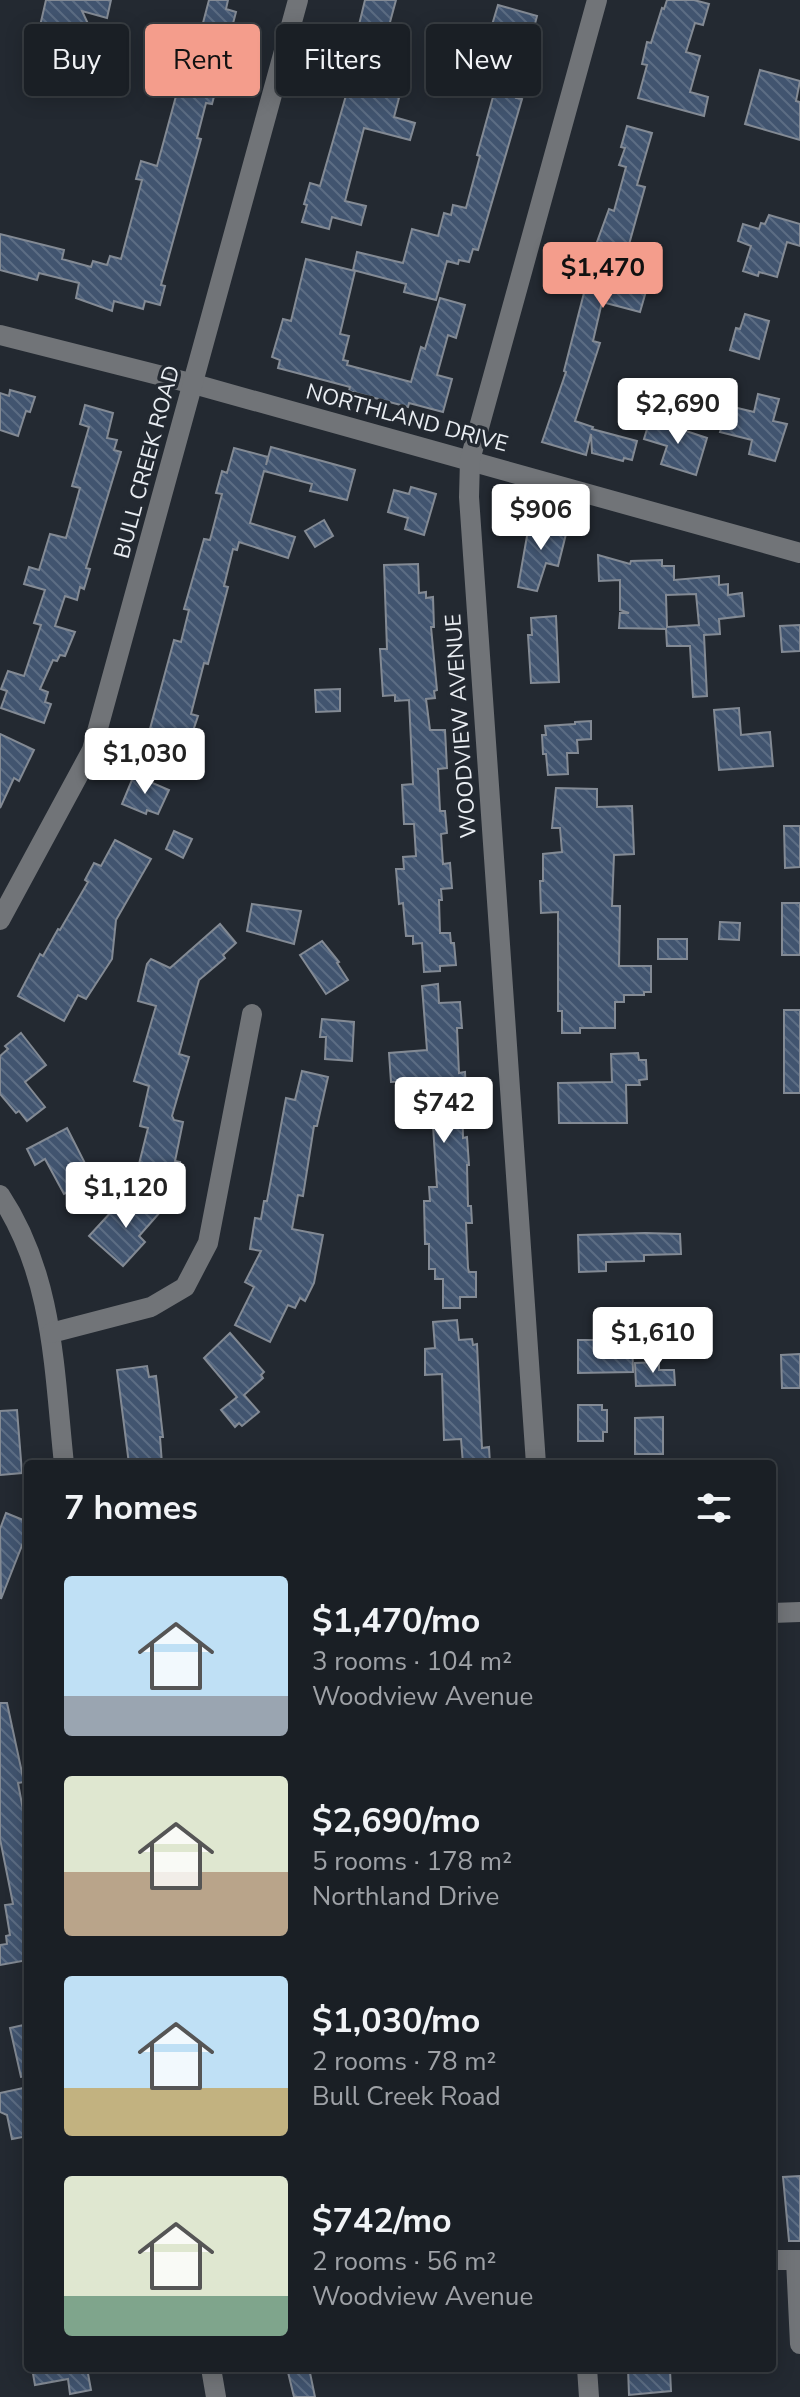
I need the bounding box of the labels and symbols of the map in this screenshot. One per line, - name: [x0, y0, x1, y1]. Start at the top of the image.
- pin: $1,470: [538, 242, 668, 310]
- street label: BULL CREEK ROAD: [107, 362, 187, 562]
- street label: NORTHLAND DRIVE: [303, 377, 511, 459]
- pin: $2,690: [613, 378, 743, 446]
- pin: $906: [494, 484, 588, 552]
- street label: WOODVIEW AVENUE: [438, 613, 484, 839]
- pin: $1,030: [80, 728, 210, 796]
- pin: $742: [397, 1077, 491, 1145]
- pin: $1,120: [61, 1162, 191, 1230]
- pin: $1,610: [588, 1307, 718, 1375]

